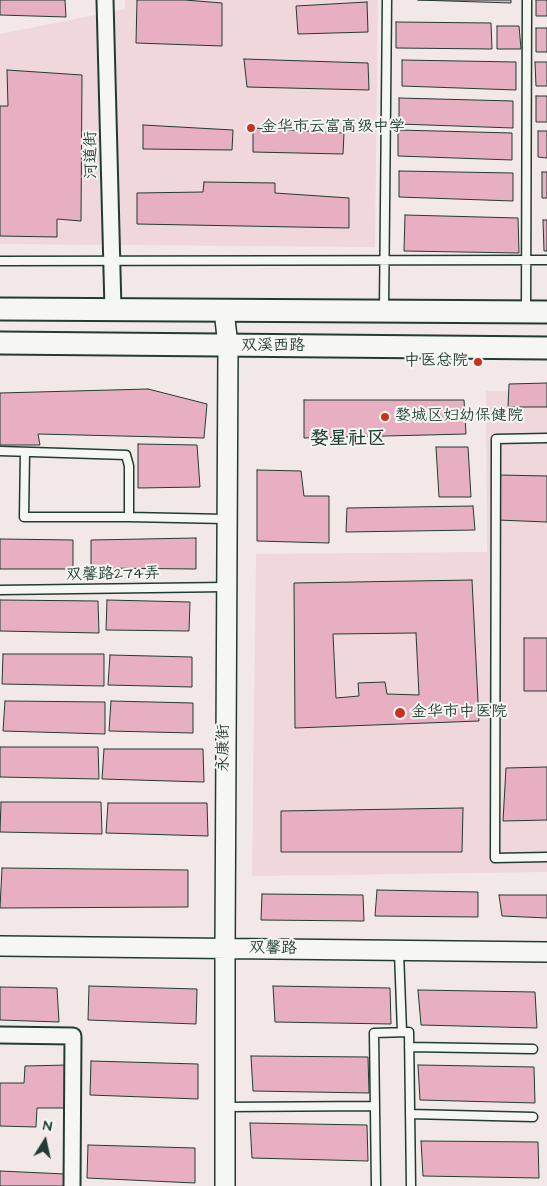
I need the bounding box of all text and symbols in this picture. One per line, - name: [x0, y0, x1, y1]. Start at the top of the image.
- place label: 金华市云富高级中学: [261, 118, 405, 138]
- marker: 金华市云富高级中学: [245, 122, 257, 134]
- street label: 河道街: [82, 131, 102, 179]
- street label: 双溪西路: [241, 337, 305, 357]
- place label: 中医总院: [404, 352, 468, 372]
- marker: 中医总院: [472, 356, 484, 368]
- place label: 婺城区妇幼保健院: [395, 407, 523, 427]
- marker: 婺城区妇幼保健院: [379, 411, 391, 423]
- district label: 婺星社区: [310, 429, 386, 451]
- street label: 双馨路274弄: [66, 565, 160, 585]
- place label: 金华市中医院: [411, 703, 507, 723]
- marker: 金华市中医院: [393, 706, 407, 720]
- street label: 永康街: [215, 724, 235, 772]
- street label: 双馨路: [249, 939, 297, 959]
- north arrow: [20, 1116, 70, 1166]
- text: N: [42, 1116, 54, 1137]

